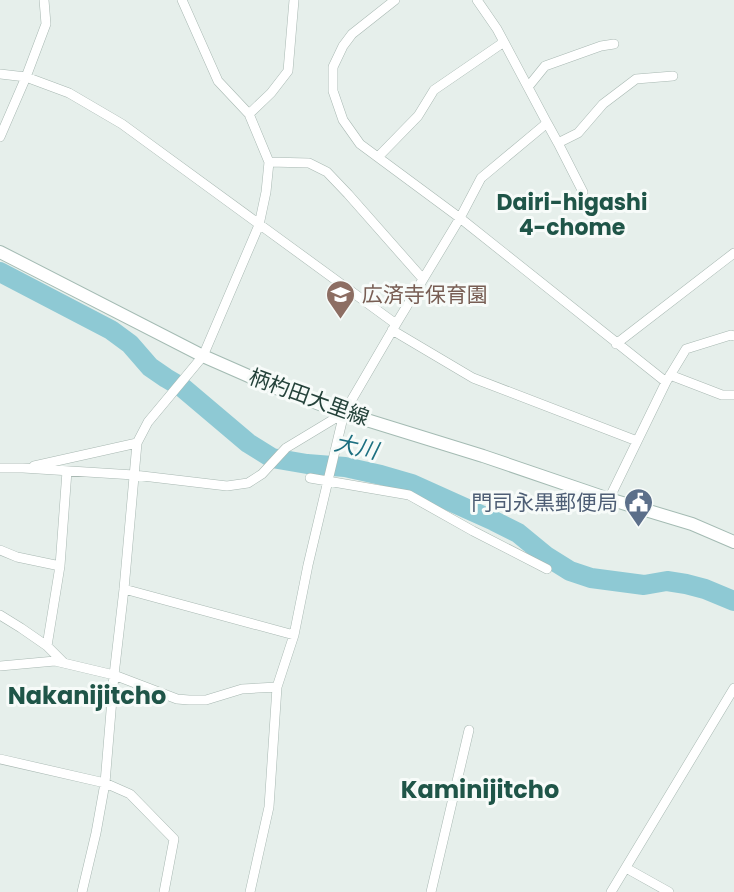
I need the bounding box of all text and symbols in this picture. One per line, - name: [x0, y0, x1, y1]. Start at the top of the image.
- district label: Dairi-higashi 4-chome: [497, 187, 647, 243]
- school or university icon: 広済寺保育園: [325, 278, 357, 320]
- place label: 広済寺保育園: [362, 280, 488, 309]
- street label: 柄杓田大里線: [245, 362, 373, 432]
- water label: 大川: [331, 427, 383, 467]
- public building icon: 門司永黒郵便局: [623, 486, 655, 528]
- place label: 門司永黒郵便局: [471, 488, 618, 517]
- district label: Nakanijitcho: [8, 679, 166, 712]
- district label: Kaminijitcho: [401, 773, 559, 806]

